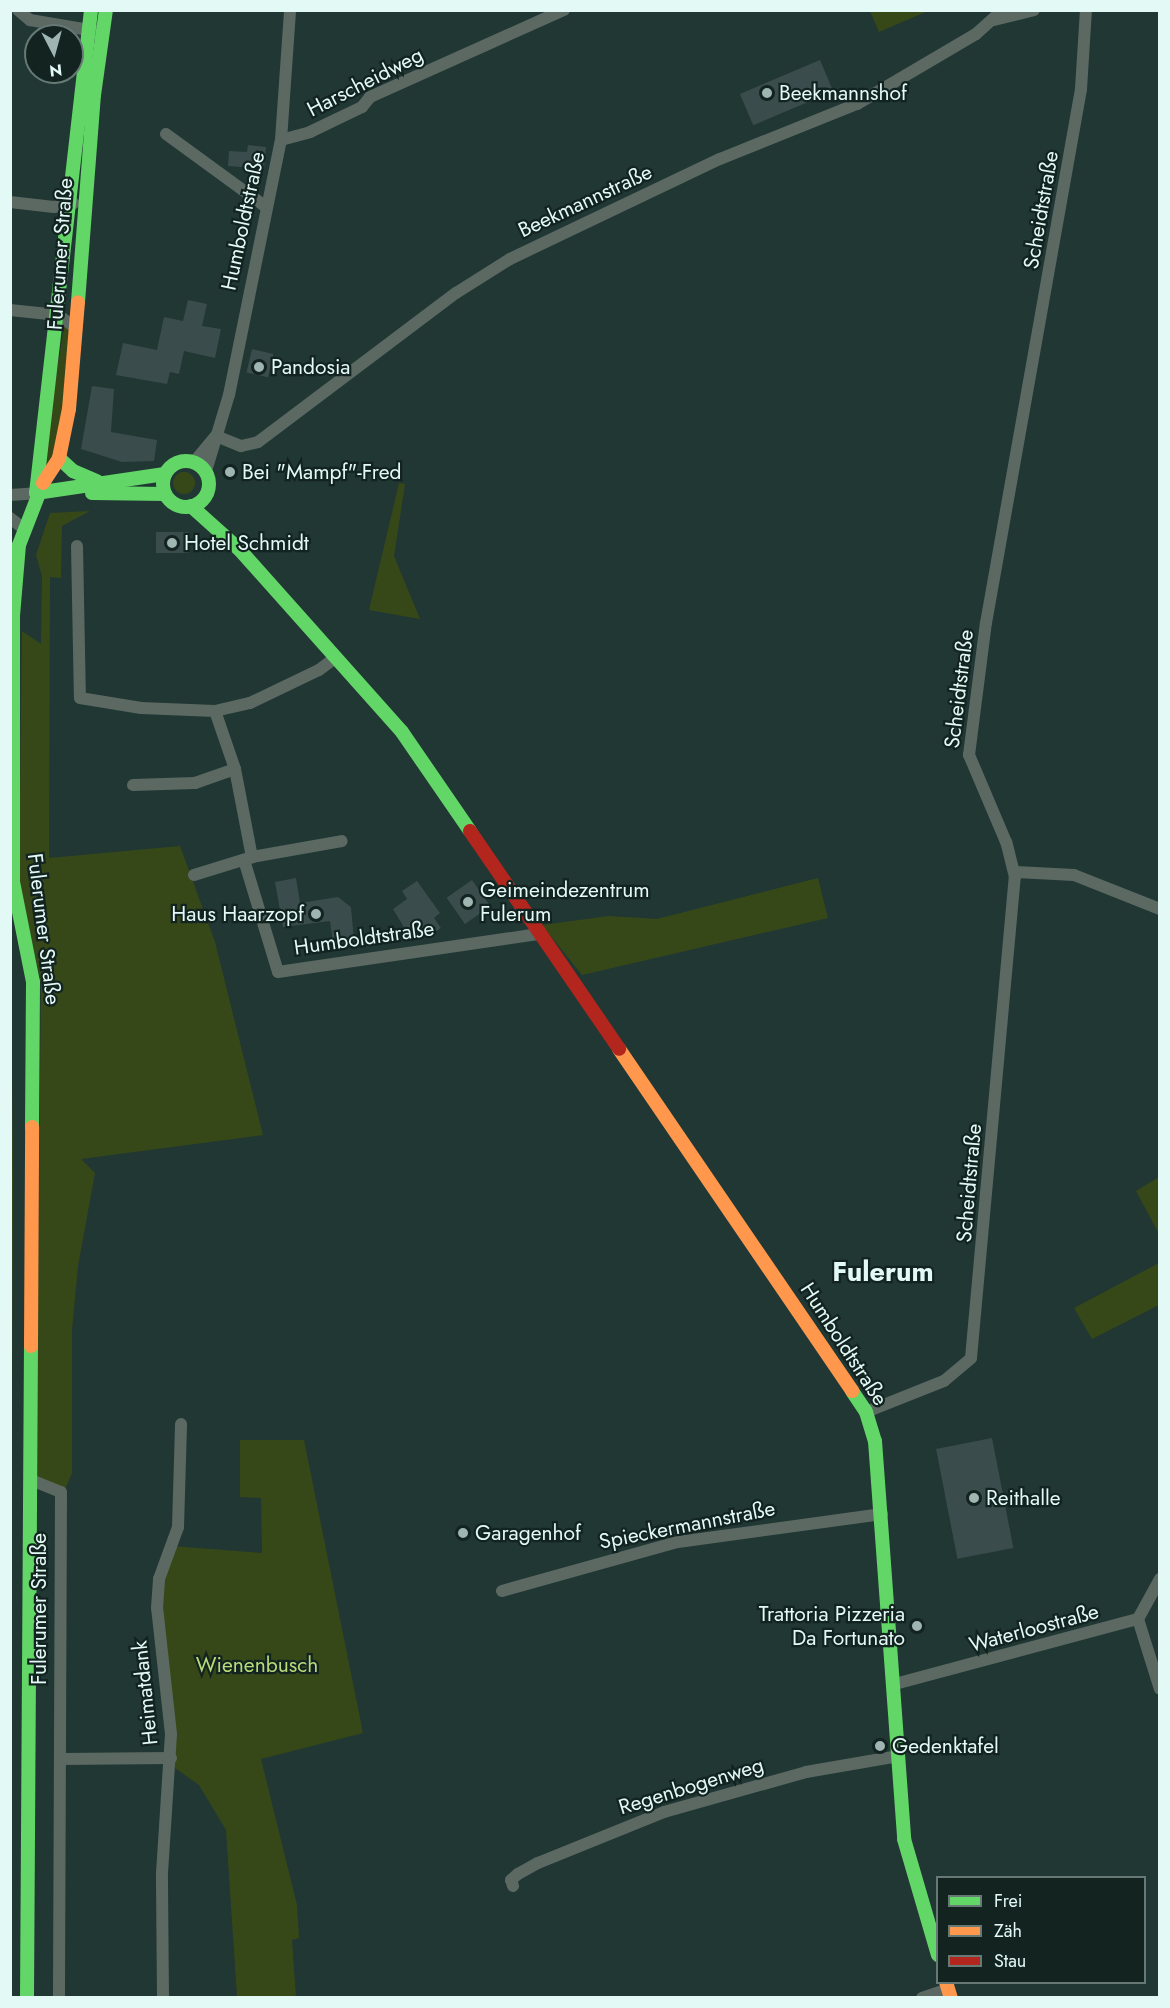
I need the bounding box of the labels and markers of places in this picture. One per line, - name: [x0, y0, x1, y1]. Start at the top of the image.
- place label: Beekmannshof: [779, 80, 907, 106]
- marker: Beekmannshof: [760, 86, 774, 100]
- place label: Pandosia: [271, 354, 350, 380]
- marker: Pandosia: [252, 360, 266, 374]
- place label: Bei "Mampf"-Fred: [242, 459, 401, 485]
- marker: Bei "Mampf"-Fred: [223, 465, 237, 479]
- place label: Hotel Schmidt: [184, 530, 309, 556]
- marker: Hotel Schmidt: [165, 536, 179, 550]
- place label: Geimeindezentrum Fulerum: [480, 877, 650, 927]
- marker: Geimeindezentrum Fulerum: [461, 895, 475, 909]
- place label: Haus Haarzopf: [171, 901, 304, 927]
- marker: Haus Haarzopf: [309, 907, 323, 921]
- place label: Reithalle: [986, 1485, 1061, 1511]
- marker: Reithalle: [967, 1491, 981, 1505]
- place label: Garagenhof: [475, 1520, 581, 1546]
- marker: Garagenhof: [456, 1526, 470, 1540]
- place label: Trattoria Pizzeria Da Fortunato: [759, 1601, 905, 1651]
- marker: Trattoria Pizzeria Da Fortunato: [910, 1619, 924, 1633]
- place label: Gedenktafel: [892, 1733, 999, 1759]
- marker: Gedenktafel: [873, 1739, 887, 1753]

